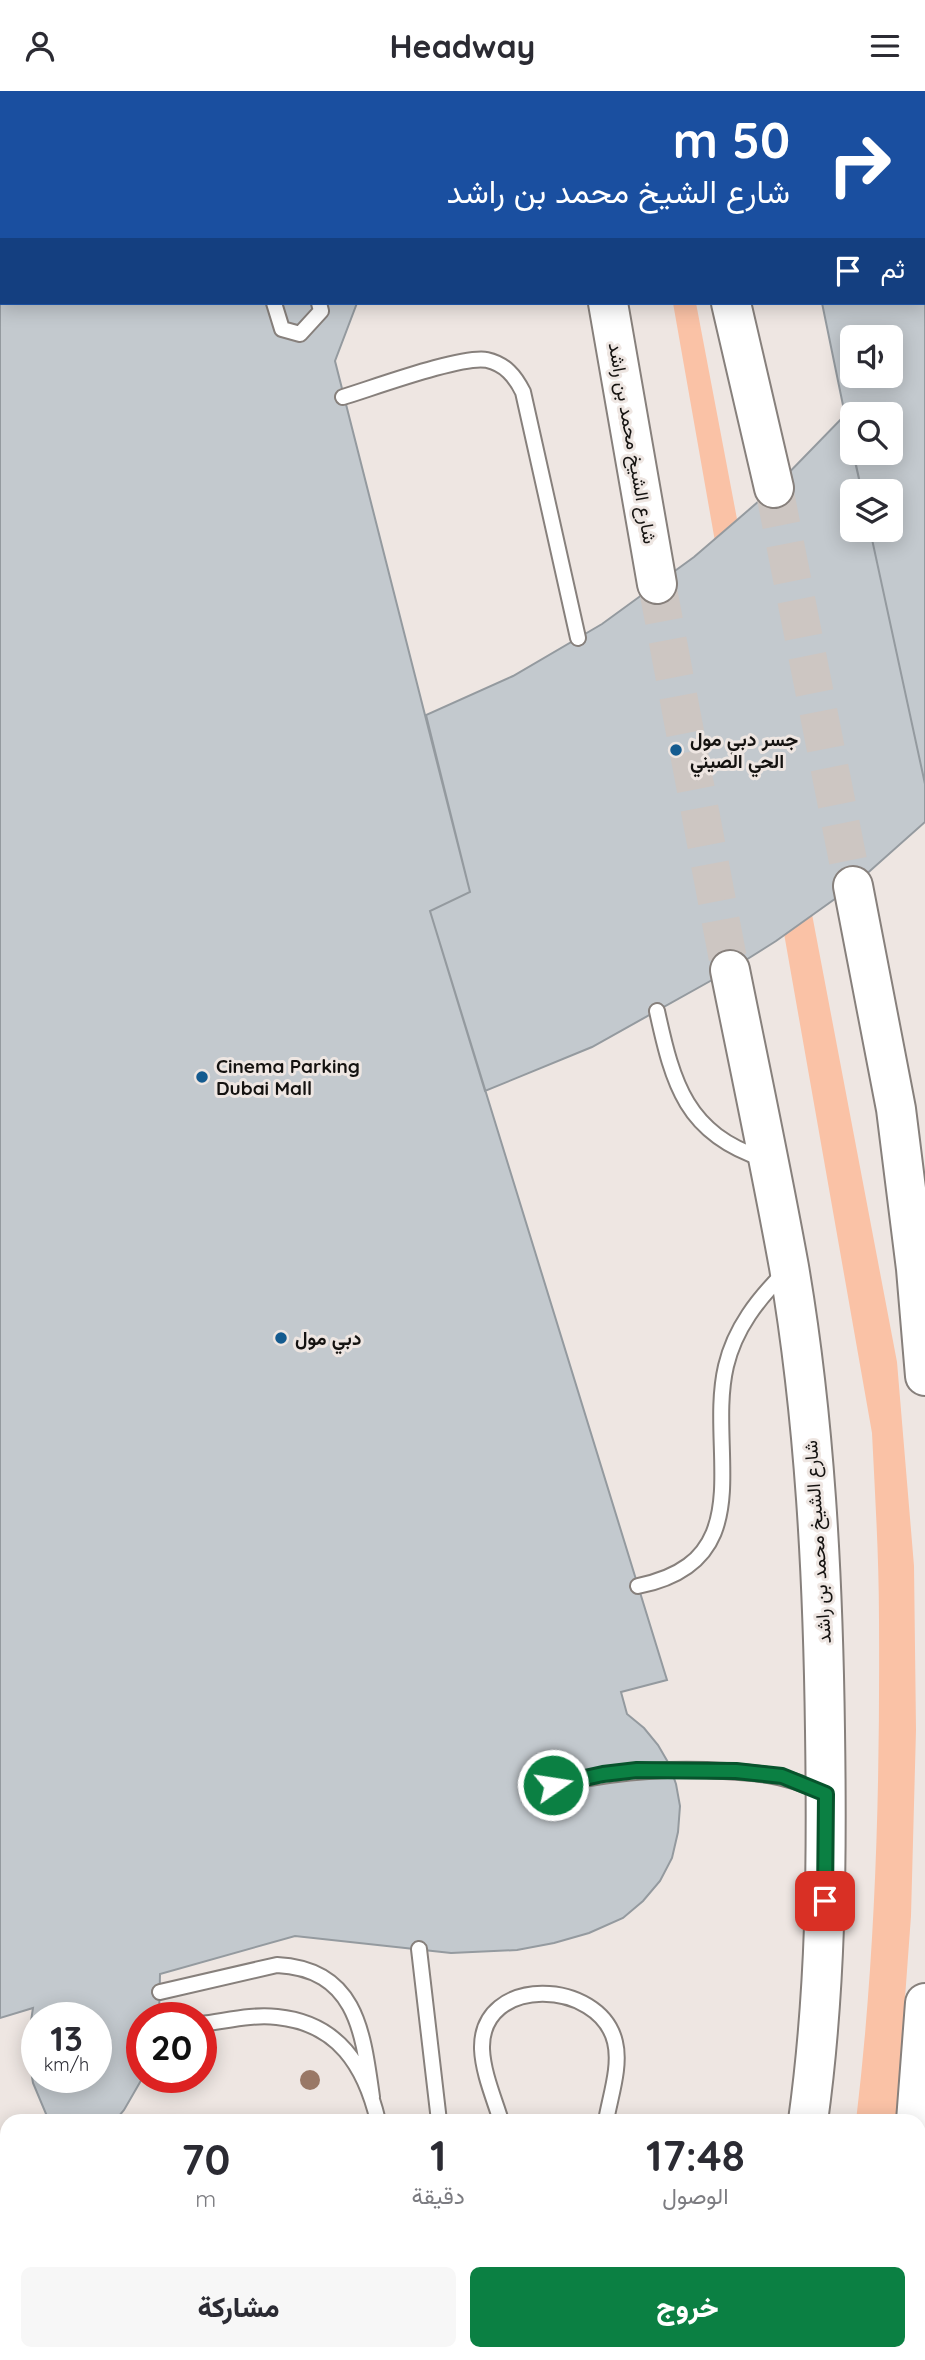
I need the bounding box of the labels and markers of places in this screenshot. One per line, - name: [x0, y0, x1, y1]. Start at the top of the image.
- place label: جسر دبي مول الحي الصيني: [690, 727, 798, 778]
- marker: جسر دبي مول الحي الصيني: [668, 742, 684, 758]
- place label: Cinema Parking Dubai Mall: [216, 1054, 360, 1100]
- marker: Cinema Parking Dubai Mall: [194, 1069, 210, 1085]
- place label: دبي مول: [295, 1326, 361, 1355]
- marker: دبي مول: [273, 1330, 289, 1346]
- pin: [795, 1871, 855, 1931]

